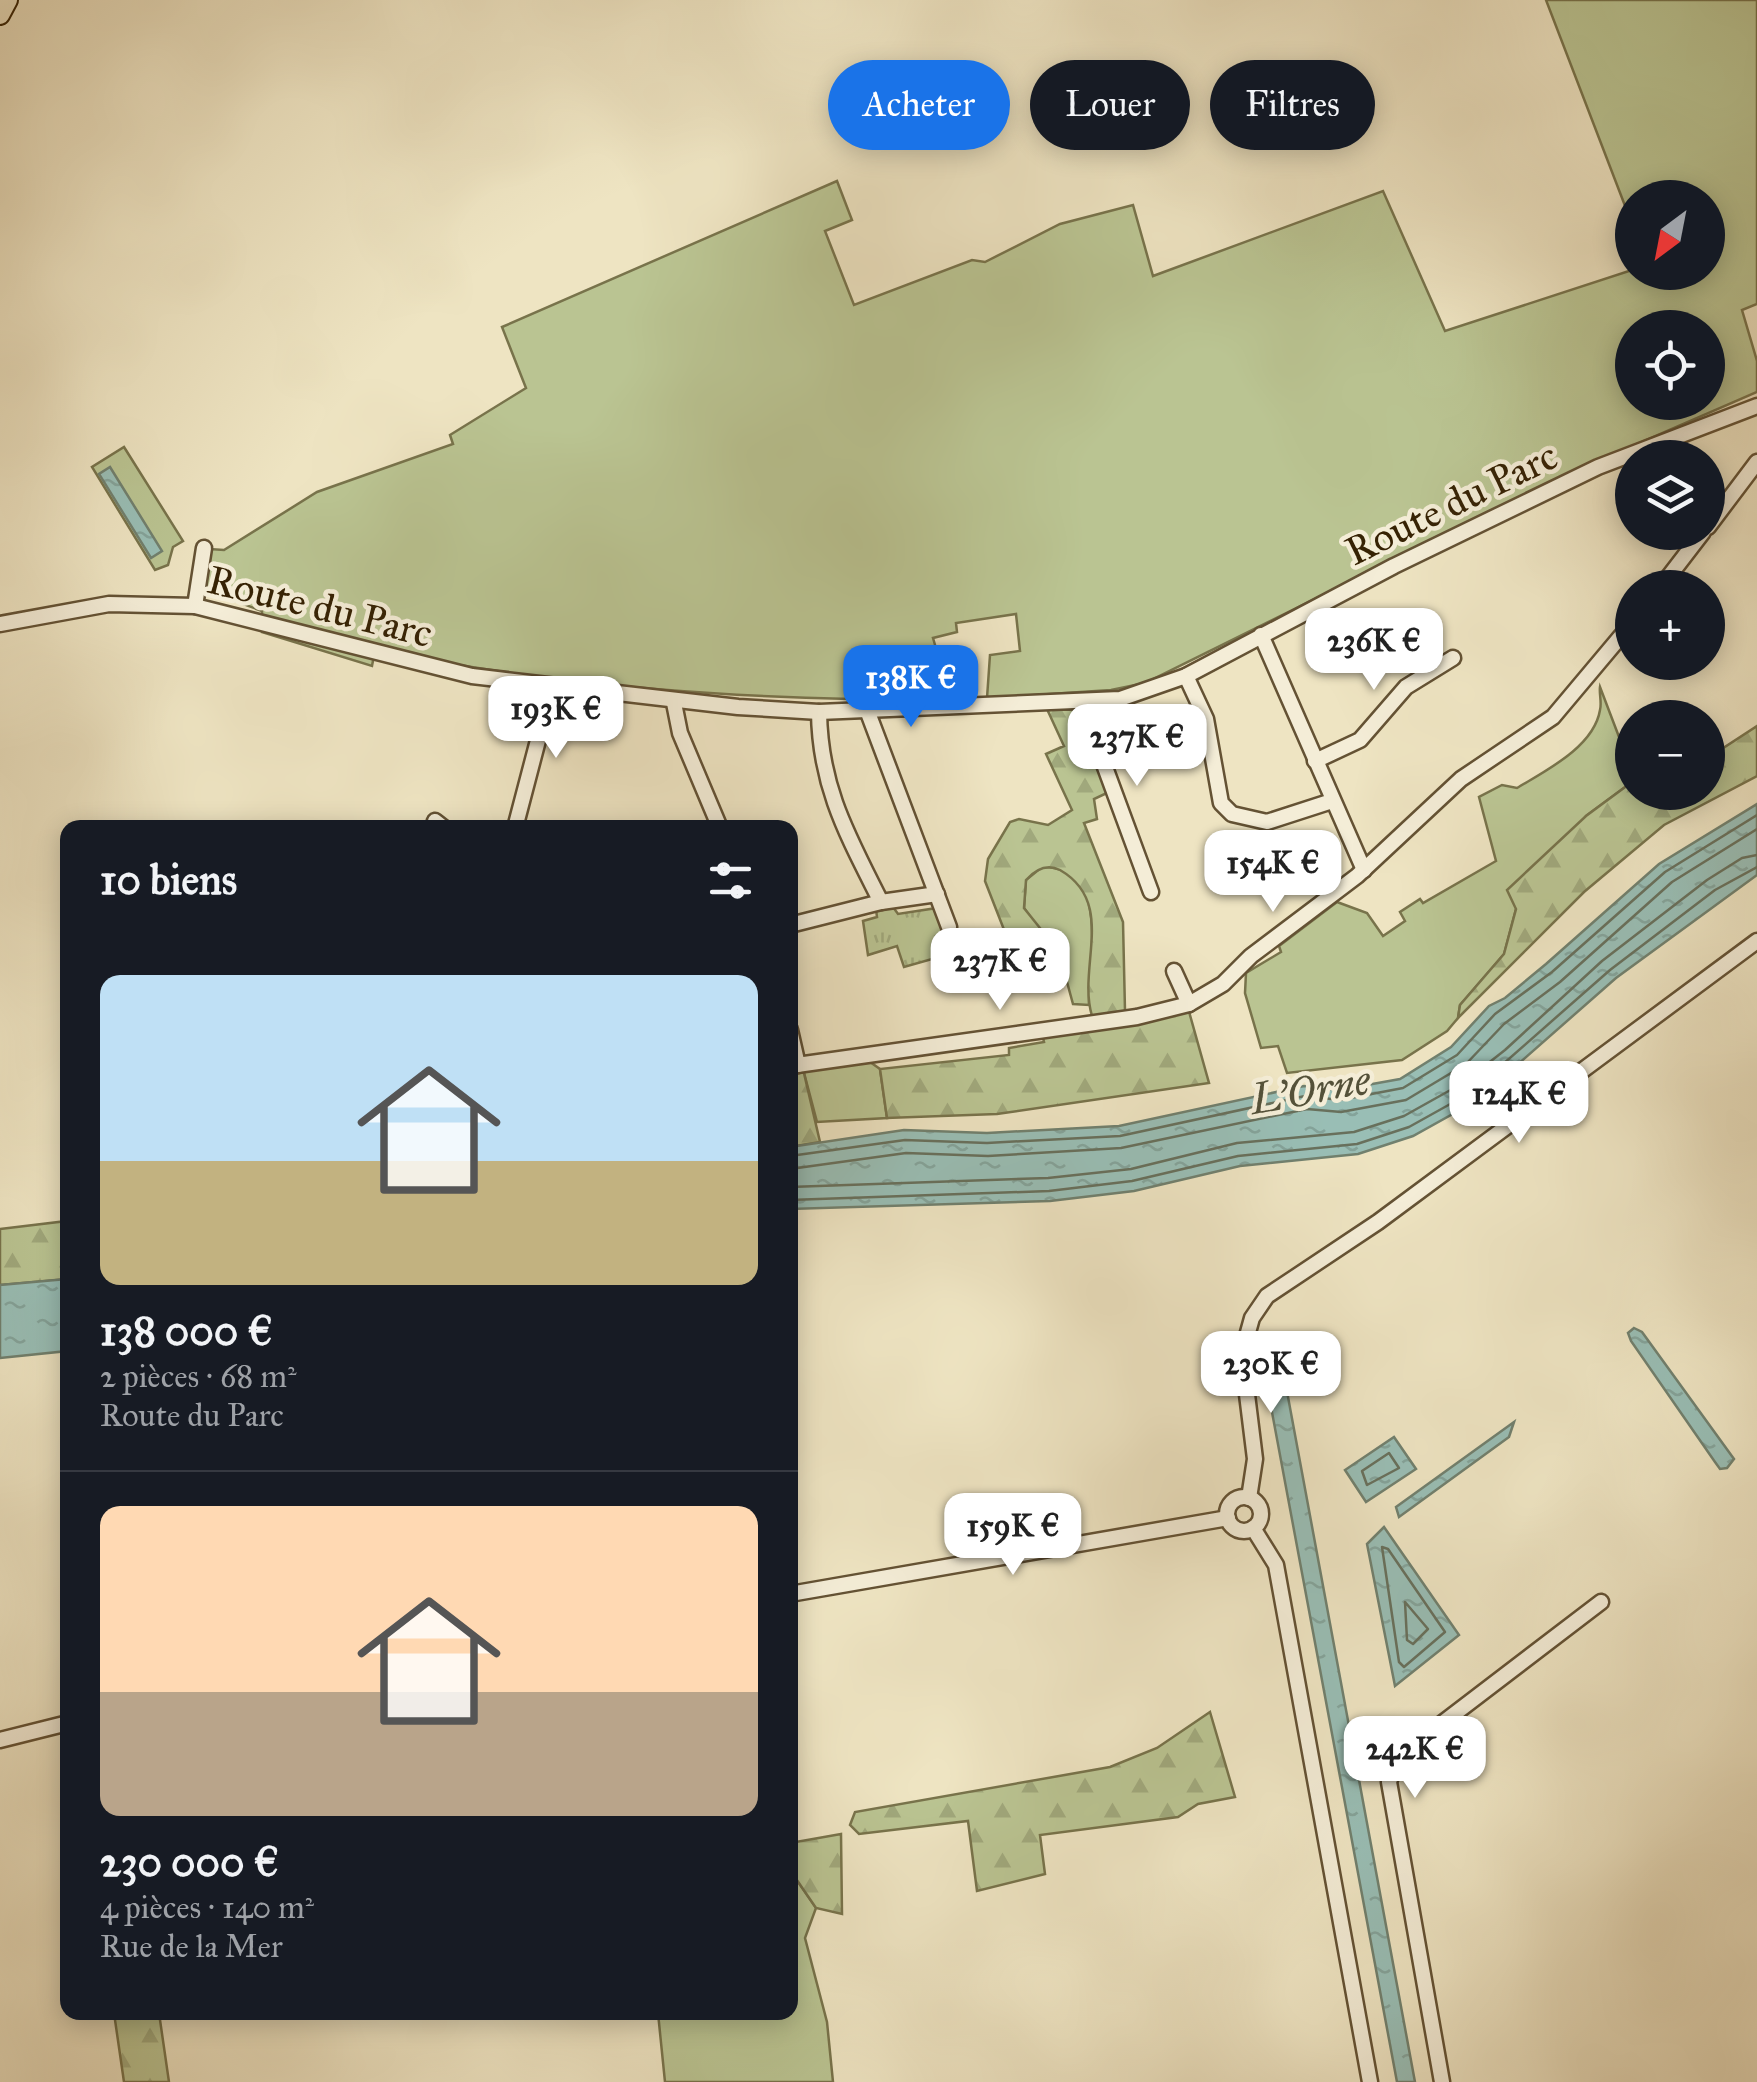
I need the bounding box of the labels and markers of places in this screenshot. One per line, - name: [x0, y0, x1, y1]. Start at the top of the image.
- pin: 236K €: [1293, 608, 1455, 693]
- pin: 138K €: [830, 645, 992, 730]
- pin: 193K €: [475, 676, 637, 761]
- pin: 237K €: [1056, 704, 1218, 789]
- pin: 154K €: [1192, 830, 1354, 915]
- pin: 237K €: [919, 928, 1081, 1013]
- pin: 124K €: [1438, 1061, 1600, 1146]
- pin: 230K €: [1190, 1331, 1352, 1416]
- pin: 159K €: [932, 1493, 1094, 1578]
- pin: 242K €: [1334, 1716, 1496, 1801]

